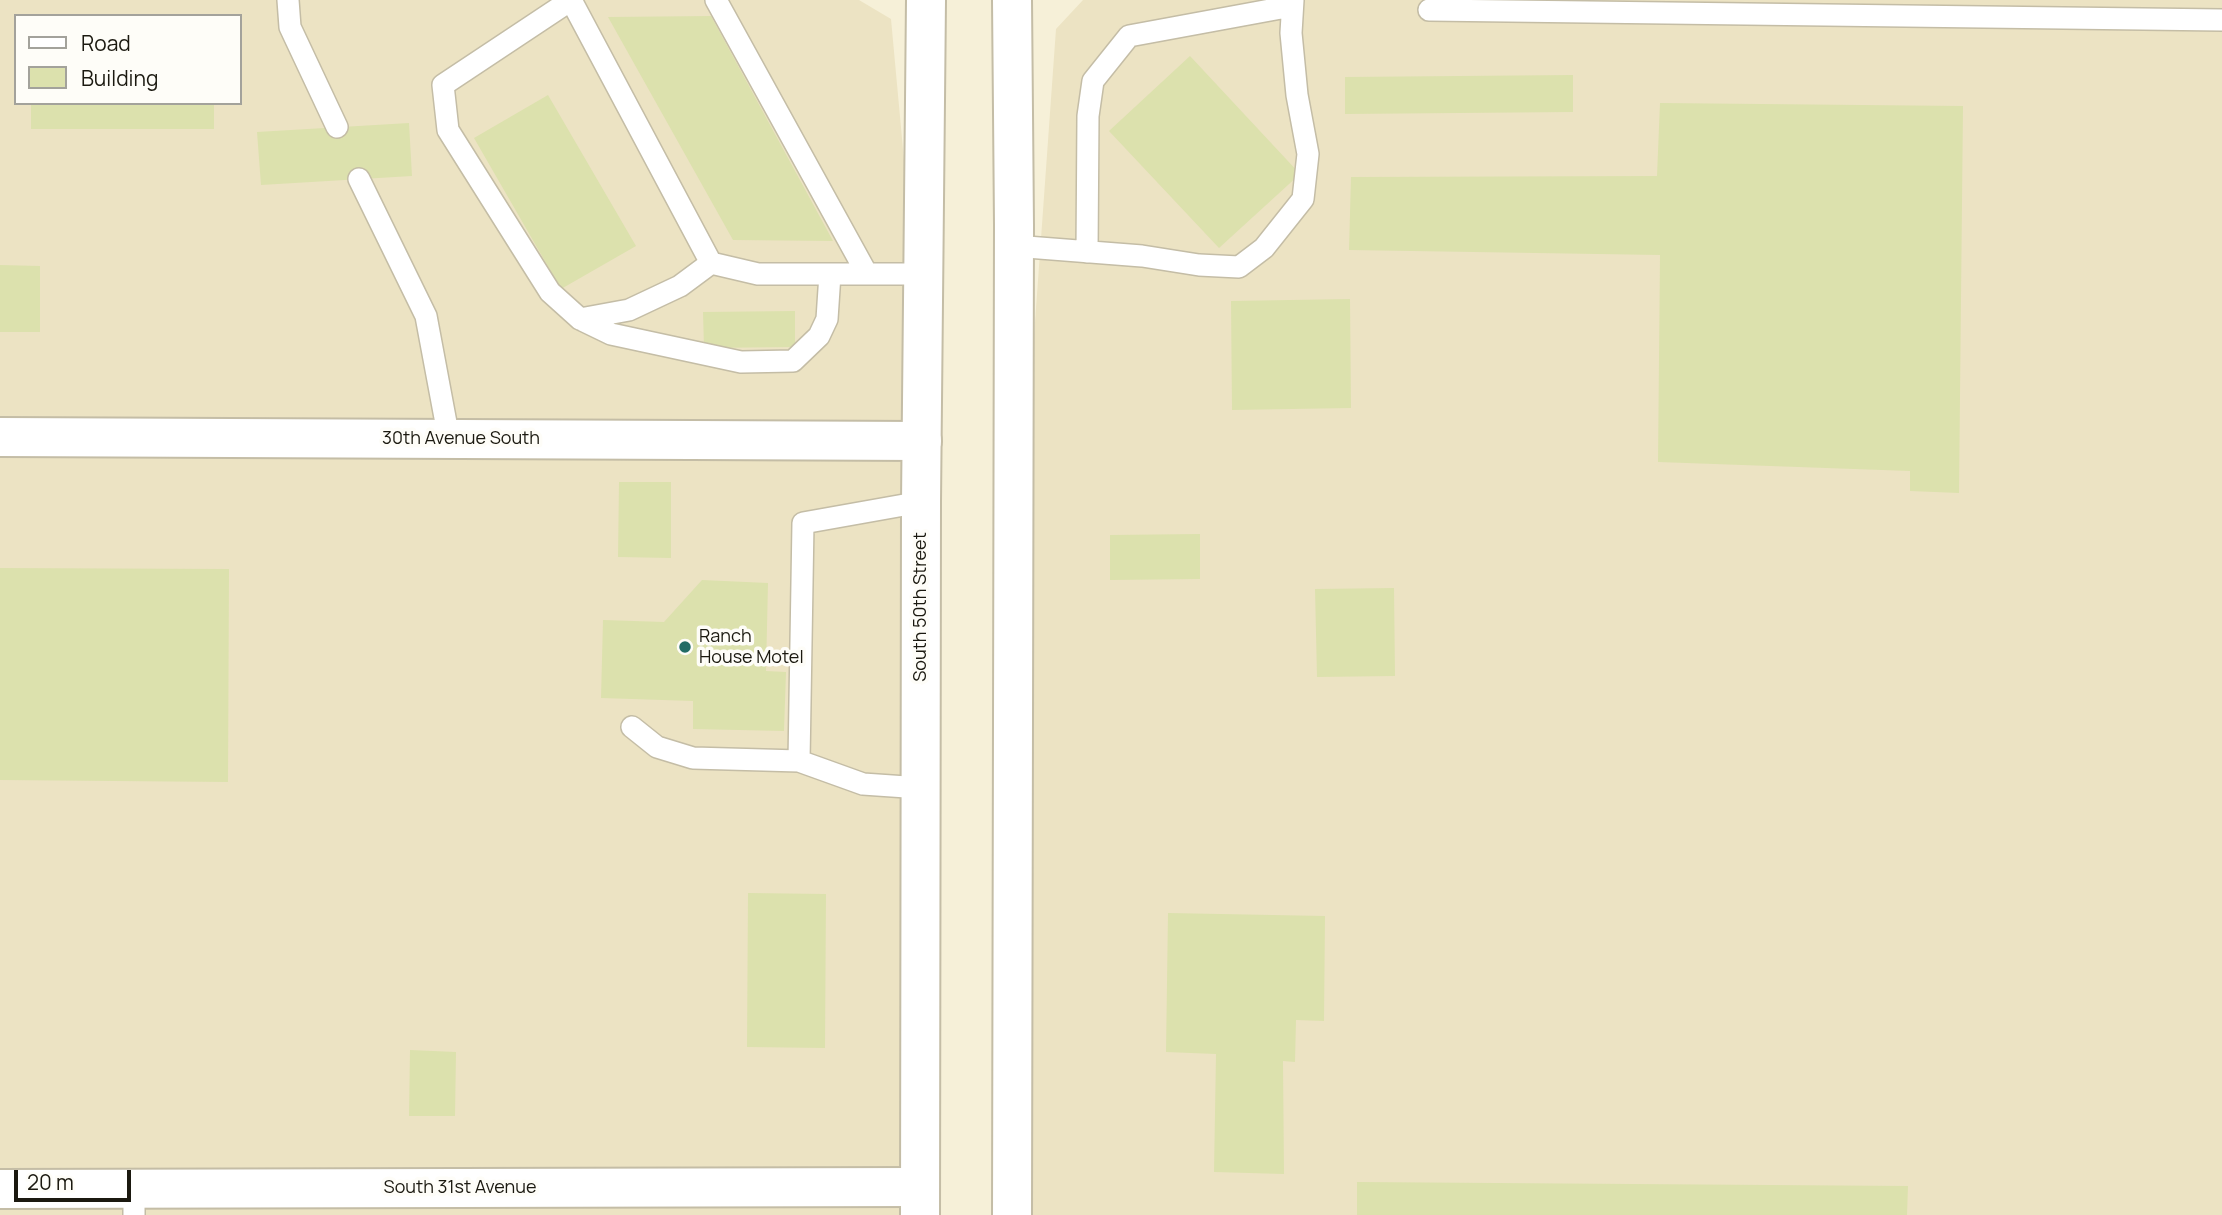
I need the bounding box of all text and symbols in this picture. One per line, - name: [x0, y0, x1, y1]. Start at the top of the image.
- legend: [14, 14, 242, 105]
- text: Road: [81, 29, 131, 57]
- text: Building: [81, 64, 158, 92]
- street label: 30th Avenue South: [382, 428, 540, 450]
- street label: South 50th Street: [910, 532, 932, 682]
- place label: Ranch House Motel: [699, 626, 804, 668]
- marker: Ranch House Motel: [677, 639, 693, 655]
- scale bar: [18, 1156, 135, 1200]
- text: 20 m: [27, 1168, 74, 1196]
- street label: South 31st Avenue: [384, 1177, 536, 1199]

